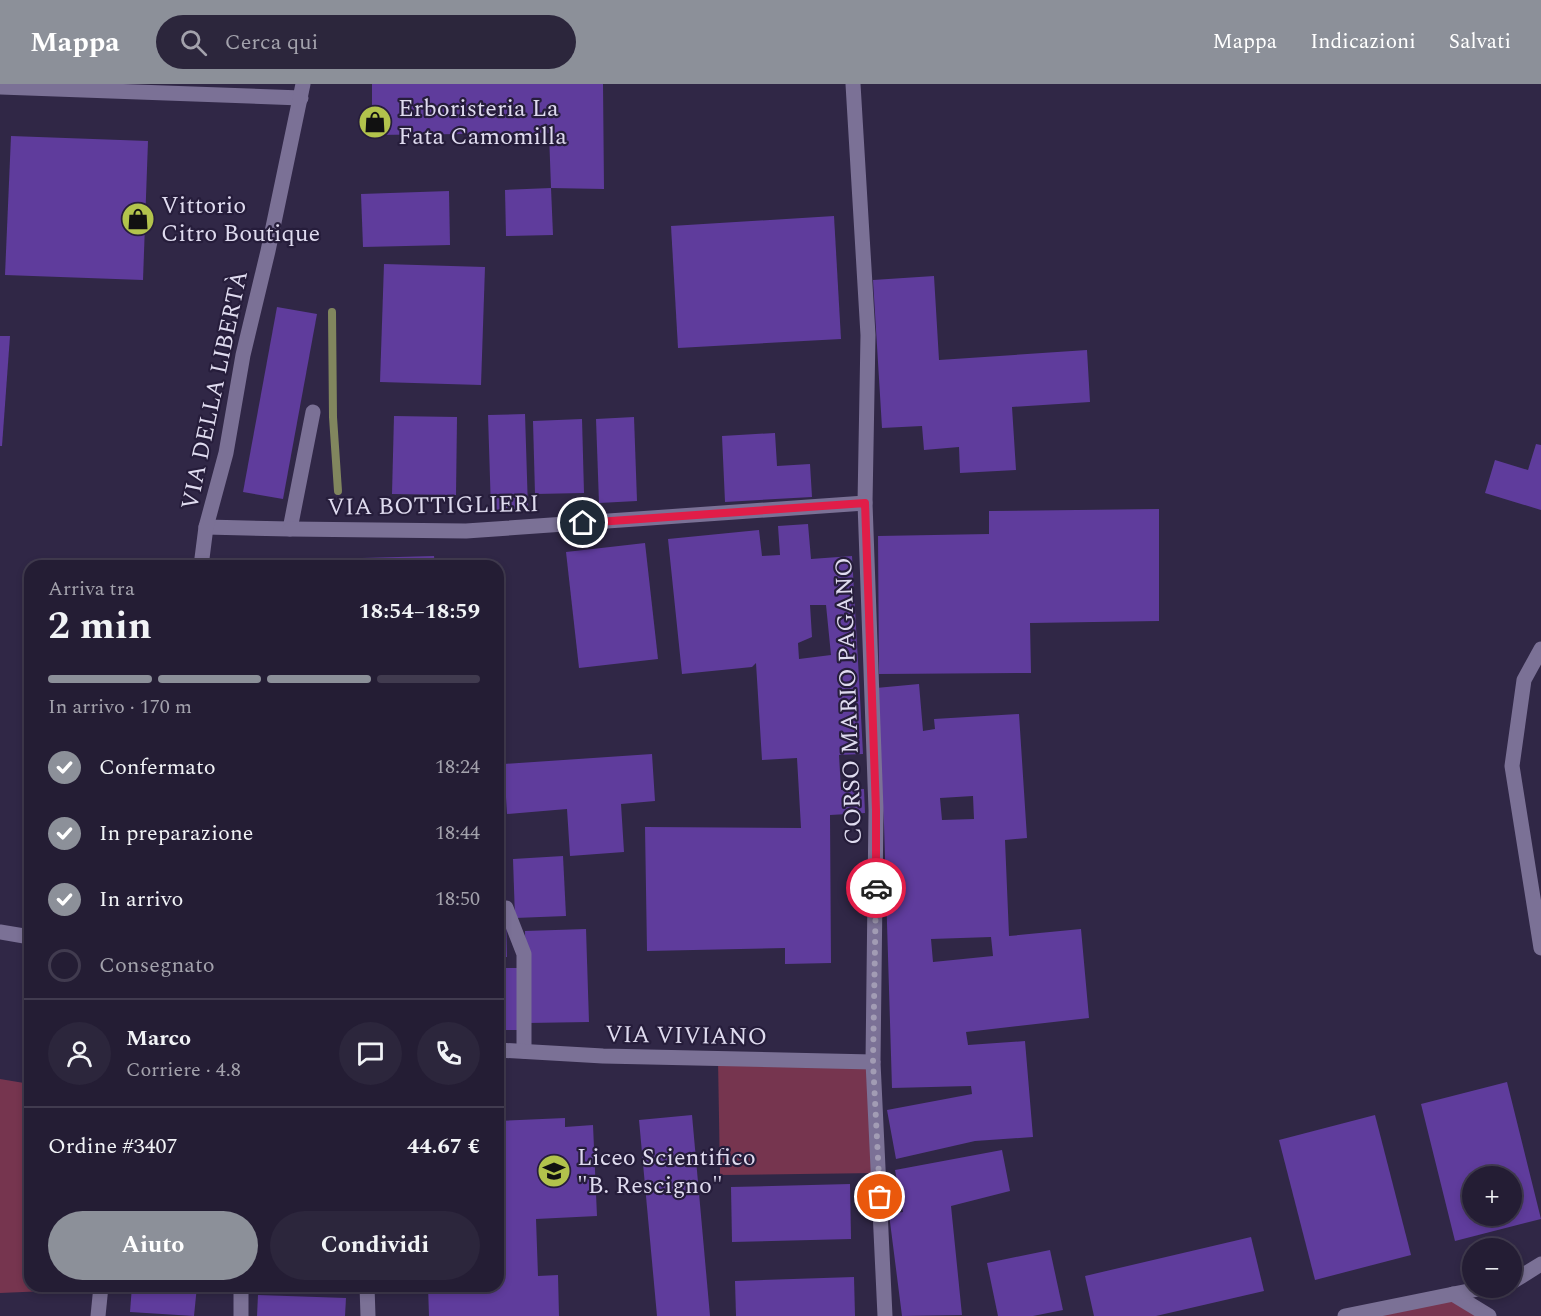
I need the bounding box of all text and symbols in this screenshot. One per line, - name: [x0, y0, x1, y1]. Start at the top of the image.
- search box: [156, 15, 576, 69]
- text: Mappa: [30, 21, 120, 64]
- icon: search: [177, 26, 210, 59]
- text: Cerca qui: [225, 26, 318, 59]
- text: Mappa: [1213, 26, 1277, 58]
- text: Indicazioni: [1310, 26, 1416, 58]
- text: Salvati: [1449, 26, 1511, 58]
- place label: Erboristeria La Fata Camomilla: [398, 91, 567, 155]
- shop icon: Erboristeria La Fata Camomilla: [357, 104, 393, 140]
- place label: Vittorio Citro Boutique: [161, 188, 320, 252]
- shop icon: Vittorio Citro Boutique: [120, 201, 156, 237]
- street label: VIA DELLA LIBERTÀ: [172, 267, 258, 513]
- street label: VIA BOTTIGLIERI: [327, 486, 539, 526]
- pin: [557, 497, 608, 548]
- icon: home: [566, 506, 599, 539]
- street label: CORSO MARIO PAGANO: [826, 557, 872, 845]
- text: Arriva tra: [48, 574, 135, 604]
- text: 18:54–18:59: [358, 595, 480, 628]
- text: 2 min: [48, 597, 152, 656]
- text: In arrivo · 170 m: [48, 692, 192, 722]
- icon: check: [48, 751, 81, 784]
- text: Confermato: [99, 751, 216, 784]
- text: 18:24: [435, 752, 480, 782]
- icon: check: [48, 817, 81, 850]
- text: In preparazione: [99, 817, 253, 850]
- text: 18:44: [435, 818, 480, 848]
- courier: [846, 858, 906, 918]
- icon: car: [860, 872, 893, 905]
- icon: check: [48, 883, 81, 916]
- text: In arrivo: [99, 883, 183, 916]
- text: 18:50: [435, 884, 480, 914]
- text: Consegnato: [99, 949, 215, 982]
- street label: VIA VIVIANO: [605, 1017, 767, 1055]
- button: person: [48, 1022, 111, 1085]
- text: Marco: [126, 1022, 191, 1055]
- button: chat: [339, 1022, 402, 1085]
- button: phone: [417, 1022, 480, 1085]
- text: Corriere · 4.8: [126, 1055, 241, 1085]
- text: Ordine #3407: [48, 1130, 178, 1163]
- text: 44.67 €: [407, 1130, 480, 1163]
- place label: Liceo Scientifico "B. Rescigno": [577, 1140, 756, 1204]
- school or university icon: Liceo Scientifico "B. Rescigno": [536, 1153, 572, 1189]
- map controls: [1462, 1166, 1522, 1298]
- button: +: [1462, 1166, 1522, 1226]
- pin: [854, 1171, 905, 1222]
- icon: bag: [863, 1180, 896, 1213]
- button: Aiuto: [48, 1211, 258, 1280]
- button: Condividi: [270, 1211, 480, 1280]
- button: −: [1462, 1238, 1522, 1298]

